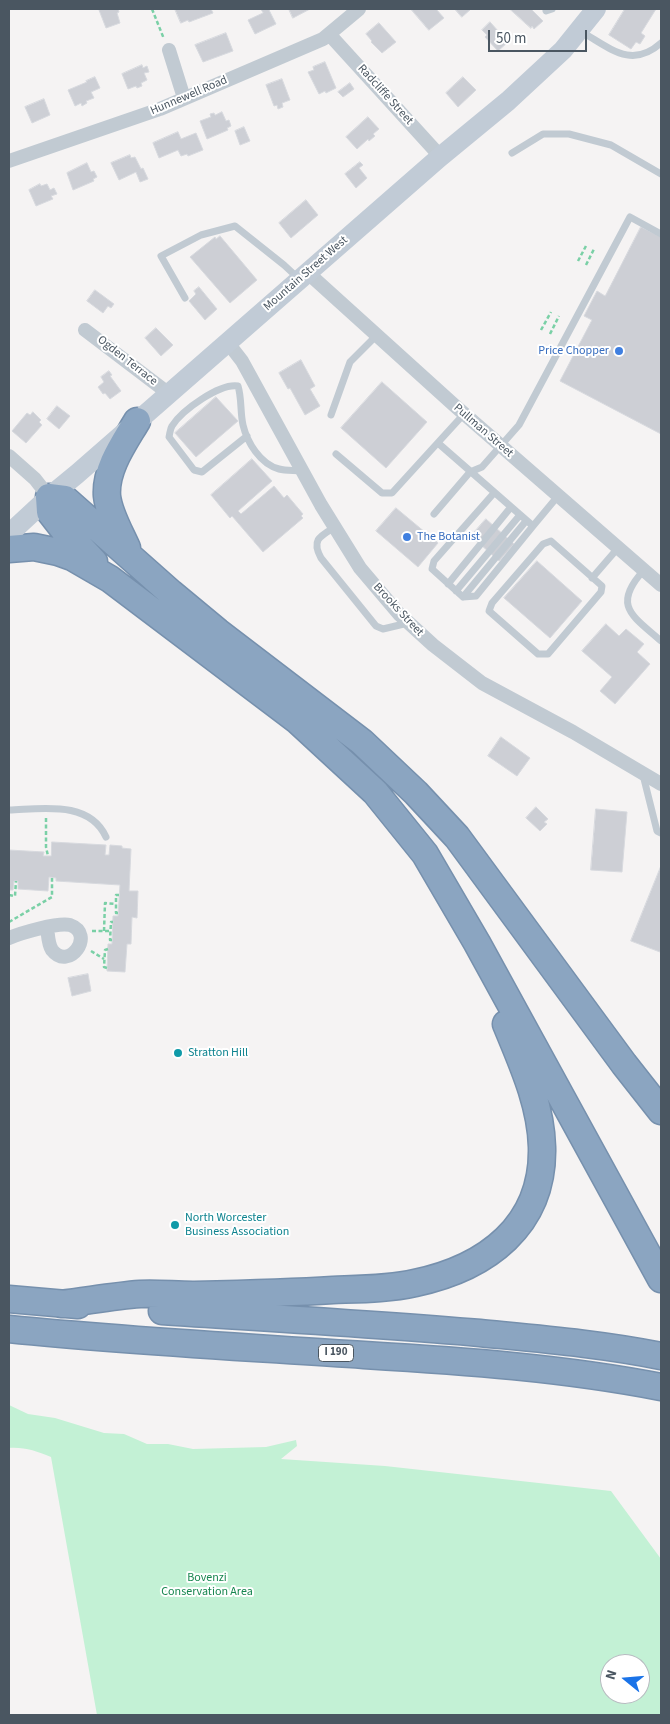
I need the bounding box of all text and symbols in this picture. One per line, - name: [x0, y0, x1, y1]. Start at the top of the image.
- scale bar: [490, 20, 589, 52]
- text: 50 m: [496, 28, 526, 49]
- street label: Radcliffe Street: [354, 62, 416, 128]
- street label: Hunnewell Road: [148, 73, 230, 119]
- street label: Mountain Street West: [261, 234, 351, 314]
- street label: Ogden Terrace: [94, 333, 160, 389]
- place label: Price Chopper: [538, 344, 609, 358]
- marker: Price Chopper: [613, 345, 625, 357]
- street label: Pullman Street: [450, 401, 516, 461]
- place label: The Botanist: [417, 530, 480, 544]
- marker: The Botanist: [401, 531, 413, 543]
- street label: Brooks Street: [370, 580, 426, 640]
- place label: Stratton Hill: [188, 1046, 248, 1060]
- marker: Stratton Hill: [172, 1047, 184, 1059]
- place label: North Worcester Business Association: [185, 1211, 289, 1239]
- marker: North Worcester Business Association: [169, 1219, 181, 1231]
- road number: I 190: [318, 1345, 354, 1362]
- park label: Bovenzi Conservation Area: [161, 1571, 253, 1599]
- north arrow: [600, 1654, 650, 1704]
- text: N: [601, 1668, 623, 1682]

